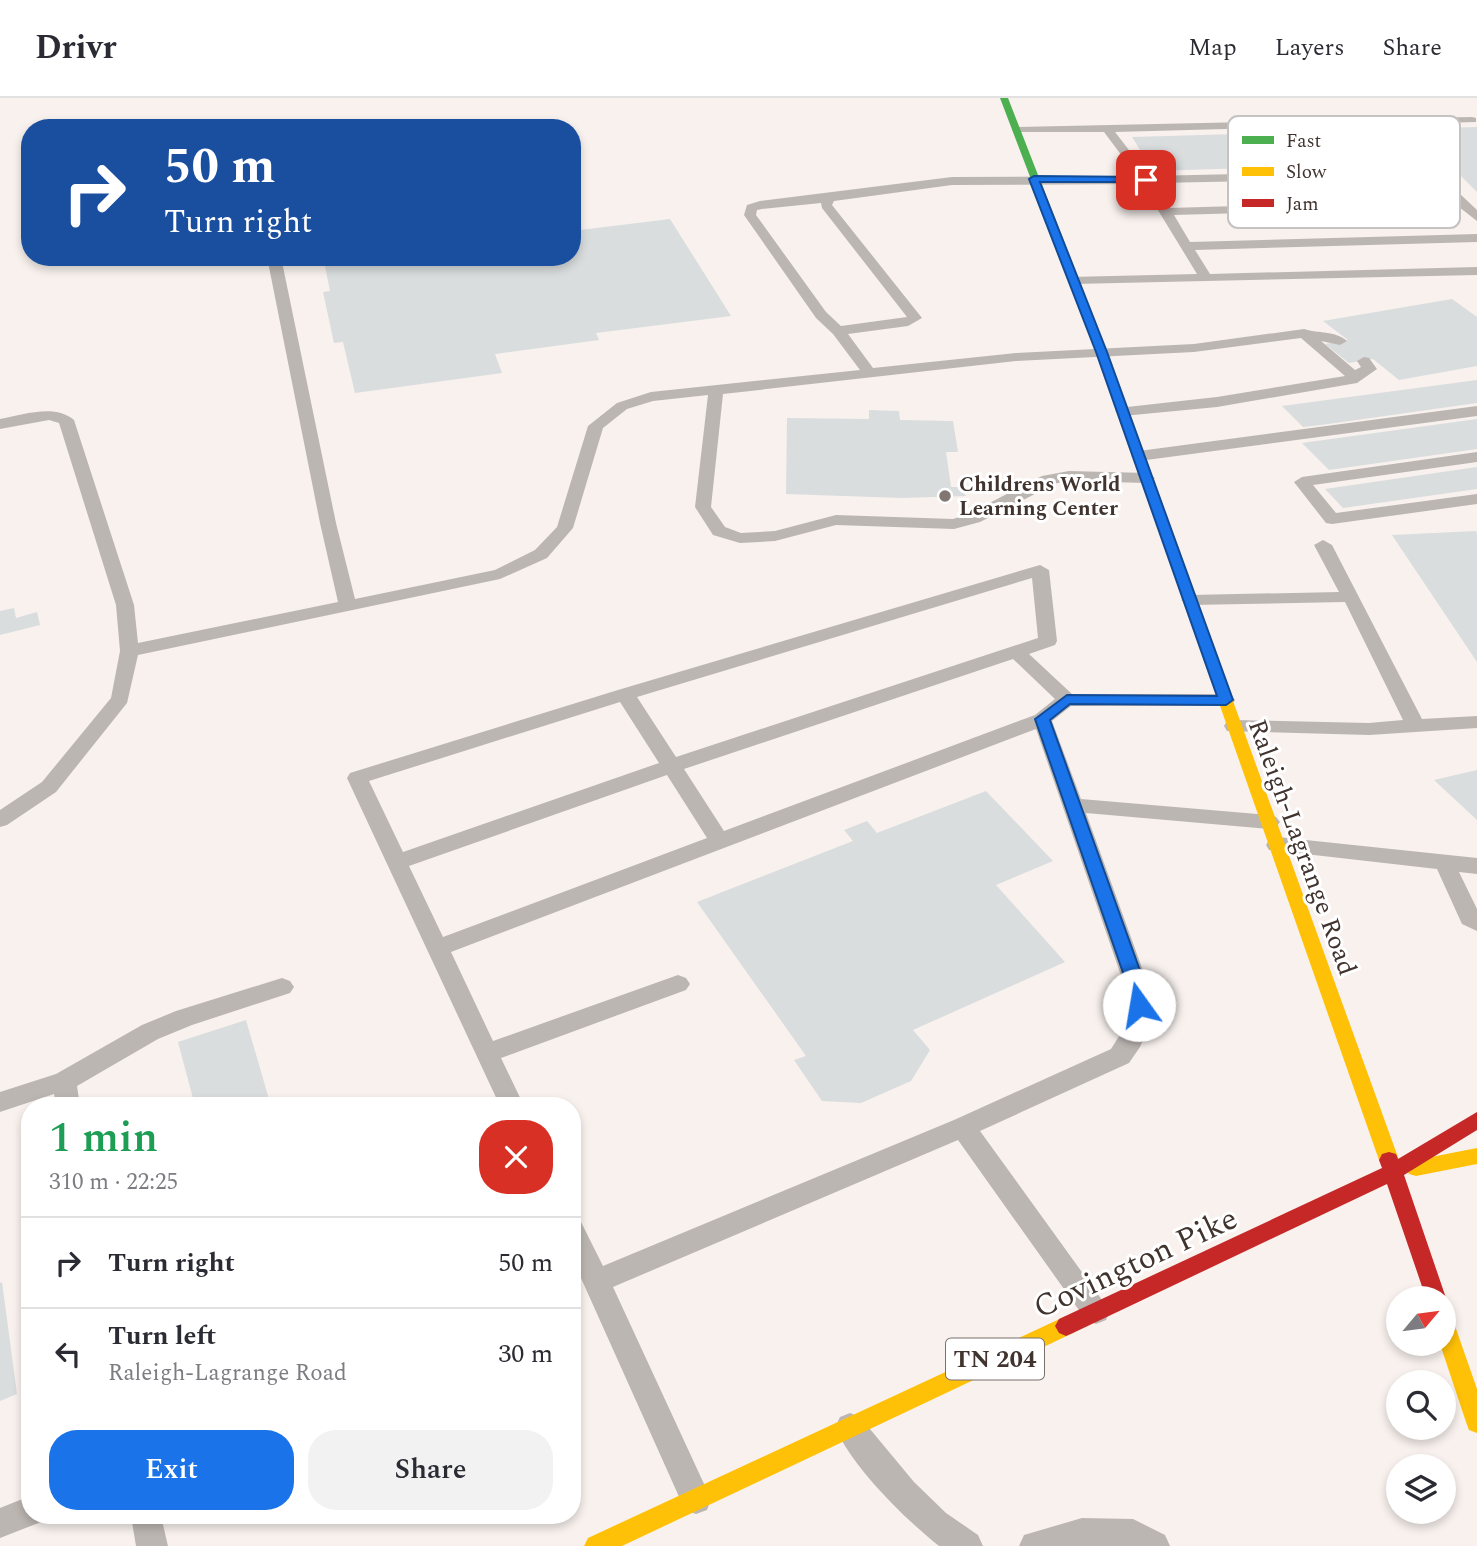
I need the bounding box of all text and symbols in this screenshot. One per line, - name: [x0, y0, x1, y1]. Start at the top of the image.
- text: Drivr: [35, 23, 117, 73]
- text: Map: [1188, 30, 1237, 66]
- text: Layers: [1275, 30, 1345, 66]
- text: Share: [1383, 30, 1442, 66]
- legend: [1228, 116, 1460, 228]
- text: Fast: [1286, 127, 1322, 156]
- text: 50 m: [164, 130, 275, 205]
- icon: right: [49, 147, 140, 238]
- pin: [1116, 150, 1176, 210]
- text: Slow: [1286, 158, 1327, 187]
- icon: arrive: [1127, 161, 1165, 199]
- text: Jam: [1286, 190, 1318, 219]
- text: Turn right: [164, 198, 312, 247]
- place label: Childrens World Learning Center: [959, 469, 1120, 525]
- marker: Childrens World Learning Center: [937, 488, 953, 504]
- street label: Raleigh-Lagrange Road: [1237, 714, 1367, 981]
- position arrow: [1102, 968, 1176, 1042]
- text: 1 min: [49, 1107, 158, 1170]
- button: close: [479, 1120, 553, 1194]
- text: 310 m · 22:25: [49, 1165, 178, 1200]
- street label: Covington Pike: [1025, 1195, 1246, 1332]
- text: Turn right: [108, 1243, 235, 1283]
- text: 50 m: [498, 1243, 553, 1283]
- icon: right: [49, 1244, 87, 1282]
- north arrow: [1386, 1286, 1456, 1356]
- map controls: [1386, 1286, 1456, 1524]
- text: Turn left: [108, 1316, 216, 1356]
- text: 30 m: [498, 1334, 553, 1374]
- icon: left: [49, 1335, 87, 1373]
- road number: TN 204: [946, 1338, 1044, 1380]
- text: Raleigh-Lagrange Road: [108, 1356, 347, 1391]
- button: search: [1386, 1370, 1456, 1440]
- button: Exit: [49, 1430, 294, 1510]
- button: Share: [308, 1430, 553, 1510]
- button: layers: [1386, 1454, 1456, 1524]

